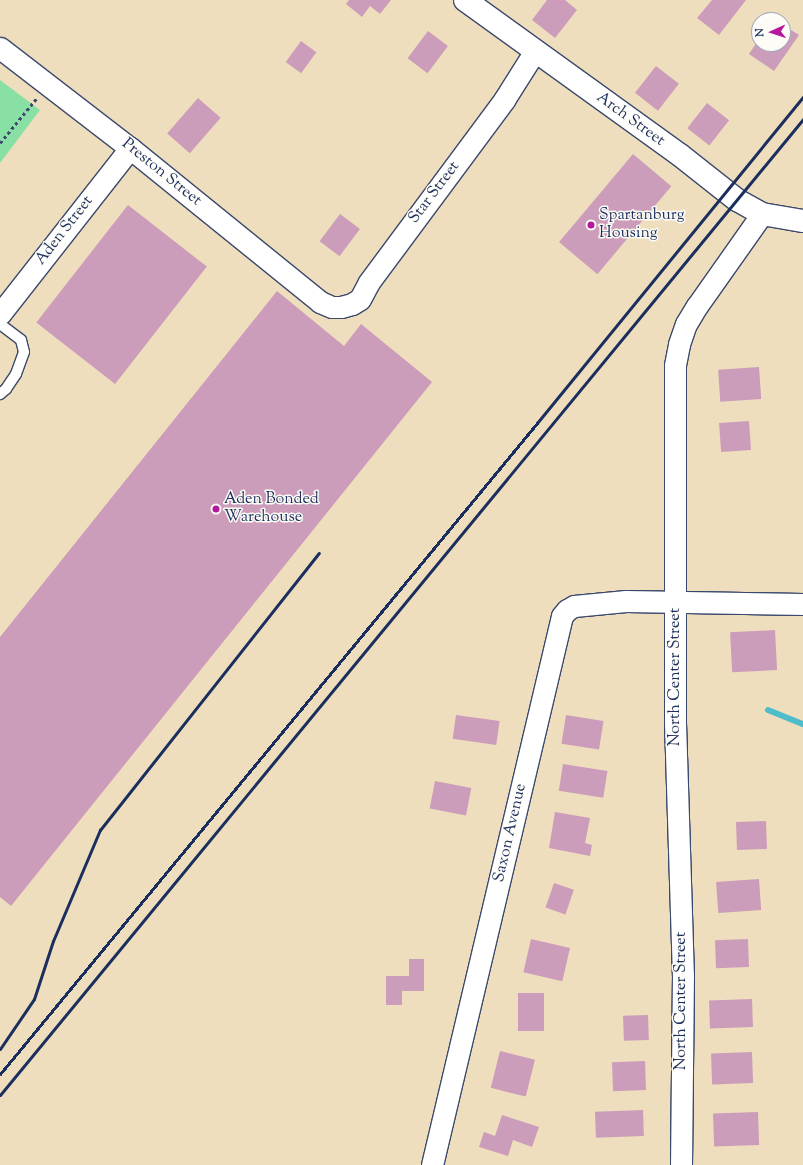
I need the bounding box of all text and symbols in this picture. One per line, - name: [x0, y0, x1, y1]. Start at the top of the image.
- north arrow: [751, 12, 791, 52]
- text: N: [752, 28, 768, 37]
- street label: Arch Street: [592, 89, 668, 151]
- street label: Preston Street: [117, 135, 205, 211]
- street label: Star Street: [405, 158, 465, 228]
- street label: Aden Street: [32, 192, 98, 270]
- place label: Spartanburg Housing: [599, 206, 684, 244]
- marker: Spartanburg Housing: [586, 220, 596, 230]
- place label: Aden Bonded Warehouse: [224, 490, 319, 528]
- marker: Aden Bonded Warehouse: [211, 504, 221, 514]
- street label: North Center Street: [666, 608, 686, 746]
- street label: Saxon Avenue: [490, 782, 532, 884]
- street label: North Center Street: [672, 932, 692, 1070]

